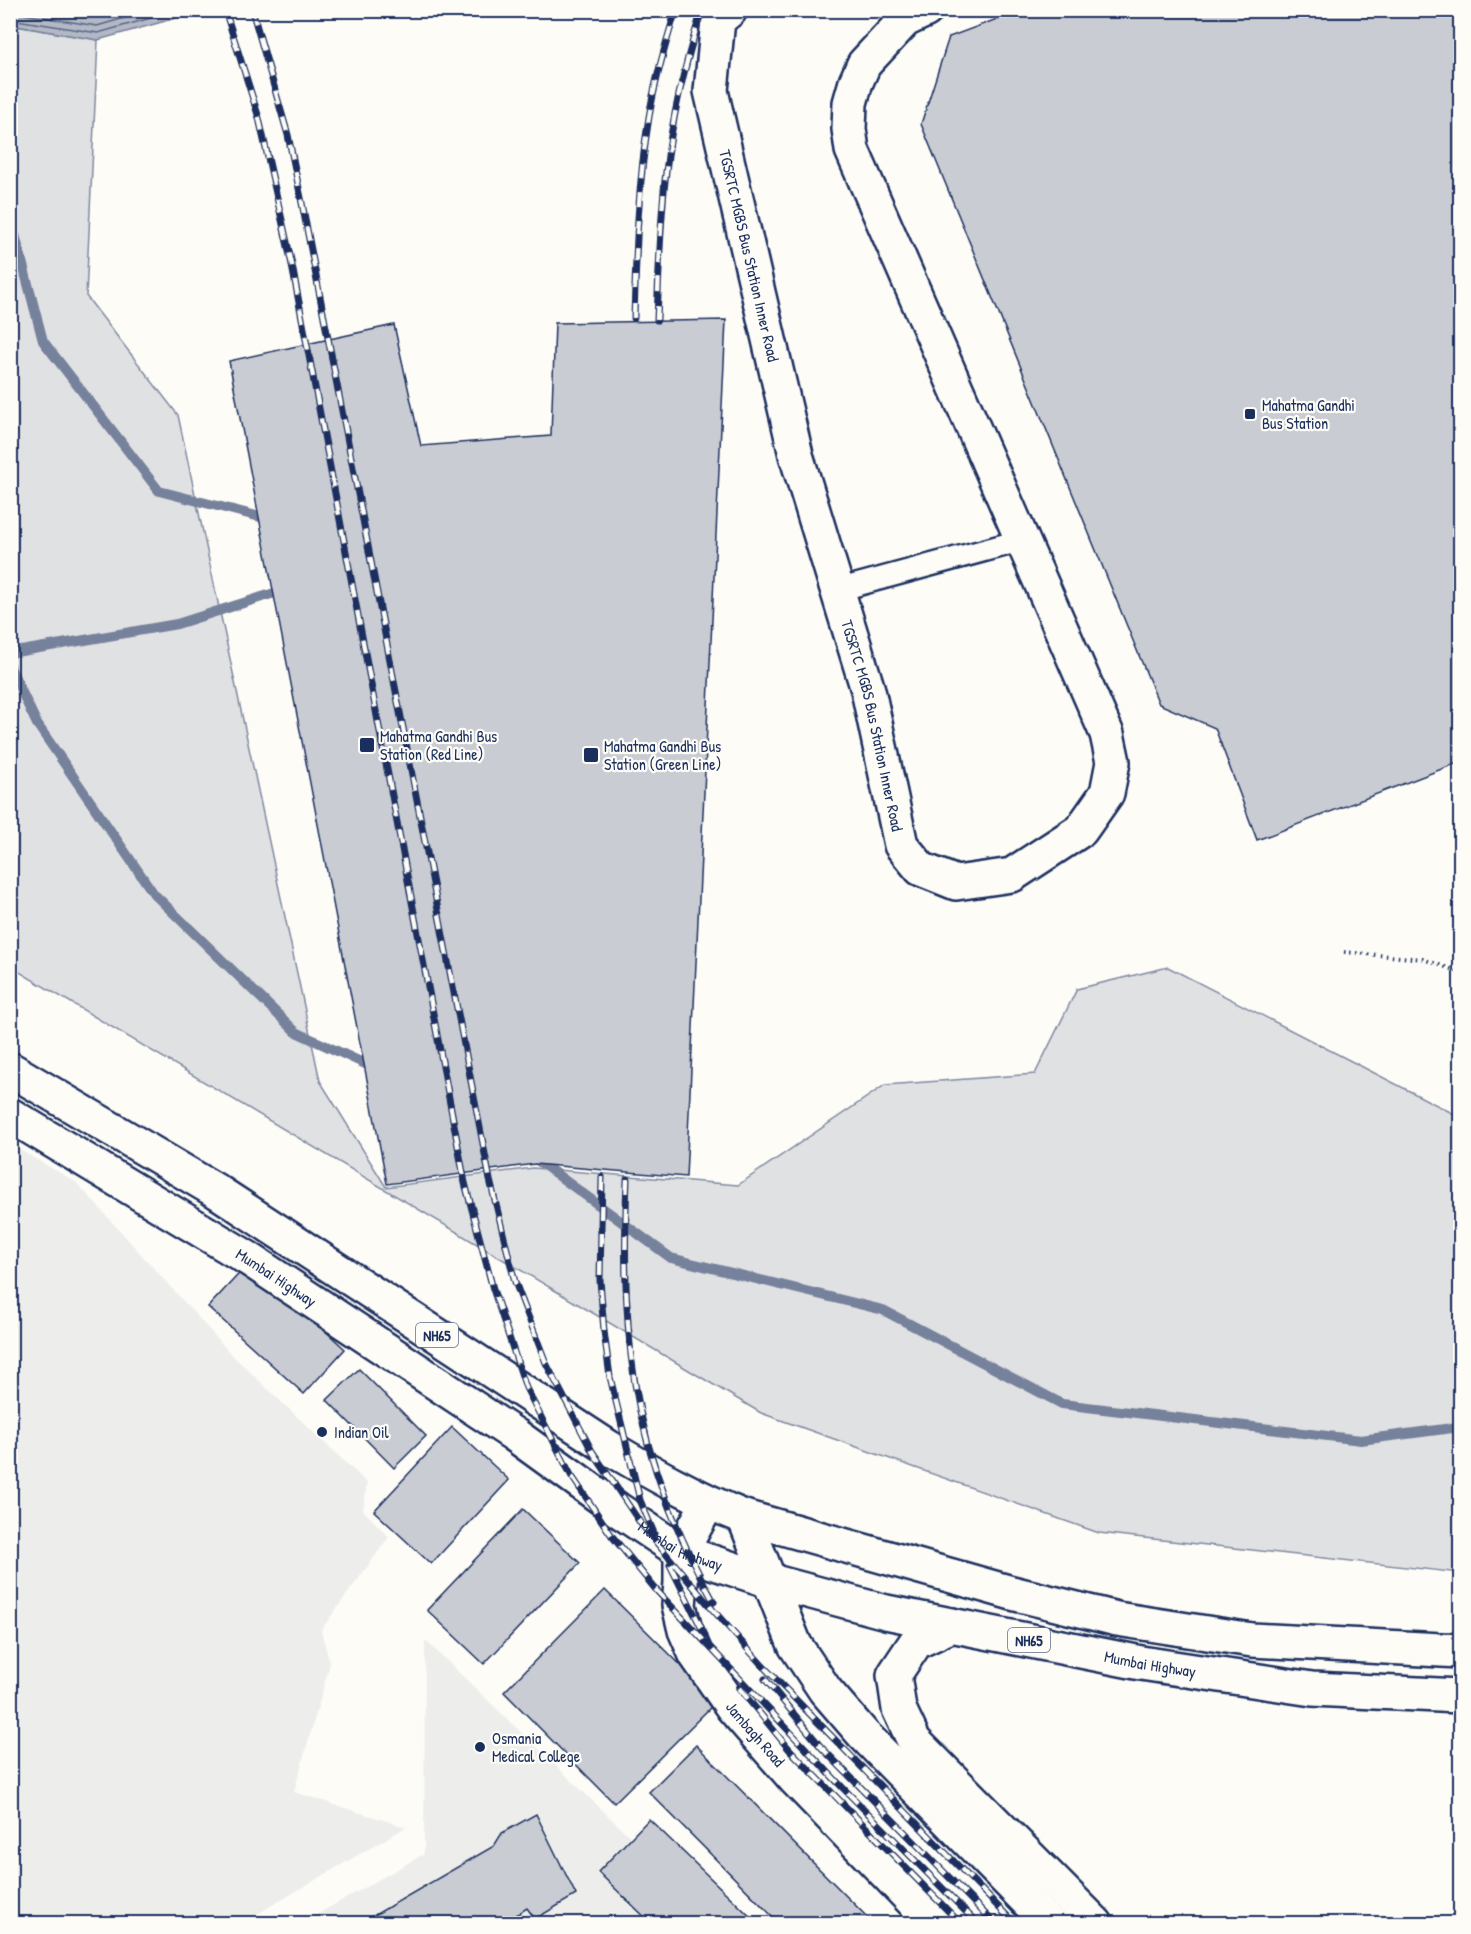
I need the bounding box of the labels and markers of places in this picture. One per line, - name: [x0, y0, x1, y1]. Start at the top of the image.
- place label: Mahatma Gandhi Bus Station: [1262, 394, 1355, 434]
- marker: Mahatma Gandhi Bus Station: [1243, 407, 1257, 421]
- place label: Mahatma Gandhi Bus Station (Red Line): [380, 725, 497, 765]
- place label: Mahatma Gandhi Bus Station (Green Line): [604, 735, 721, 775]
- marker: Mahatma Gandhi Bus Station (Red Line): [358, 736, 376, 754]
- marker: Mahatma Gandhi Bus Station (Green Line): [582, 746, 600, 764]
- place label: Indian Oil: [334, 1421, 389, 1443]
- marker: Indian Oil: [315, 1425, 329, 1439]
- place label: Osmania Medical College: [492, 1727, 581, 1767]
- marker: Osmania Medical College: [473, 1740, 487, 1754]

